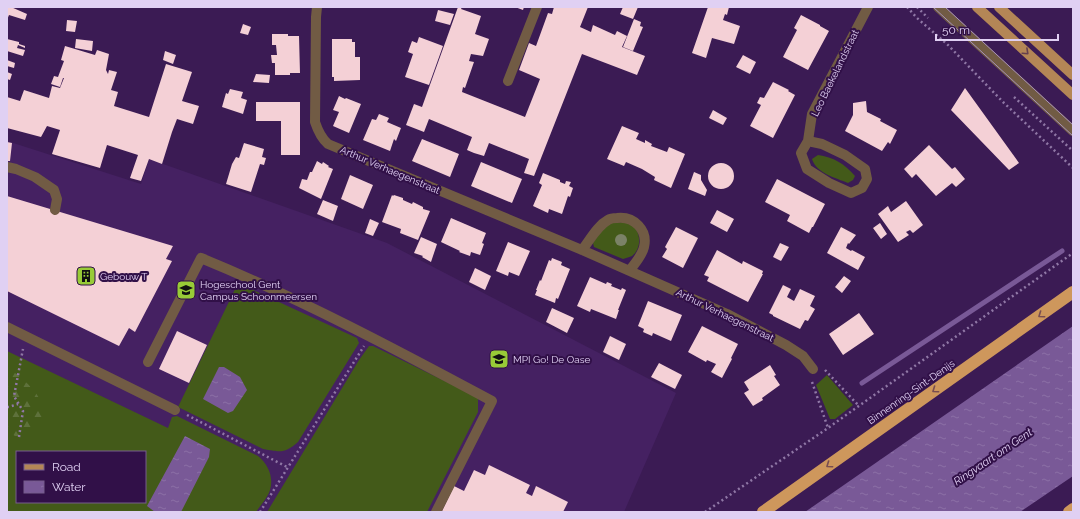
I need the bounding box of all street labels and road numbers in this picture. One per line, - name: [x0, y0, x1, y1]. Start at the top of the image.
- street label: Leo Baekelandstraat: [809, 27, 861, 118]
- street label: Arthur Verhaegenstraat: [338, 144, 442, 196]
- street label: Arthur Verhaegenstraat: [674, 287, 776, 344]
- street label: Binnenring-Sint-Denijs: [865, 358, 957, 426]

